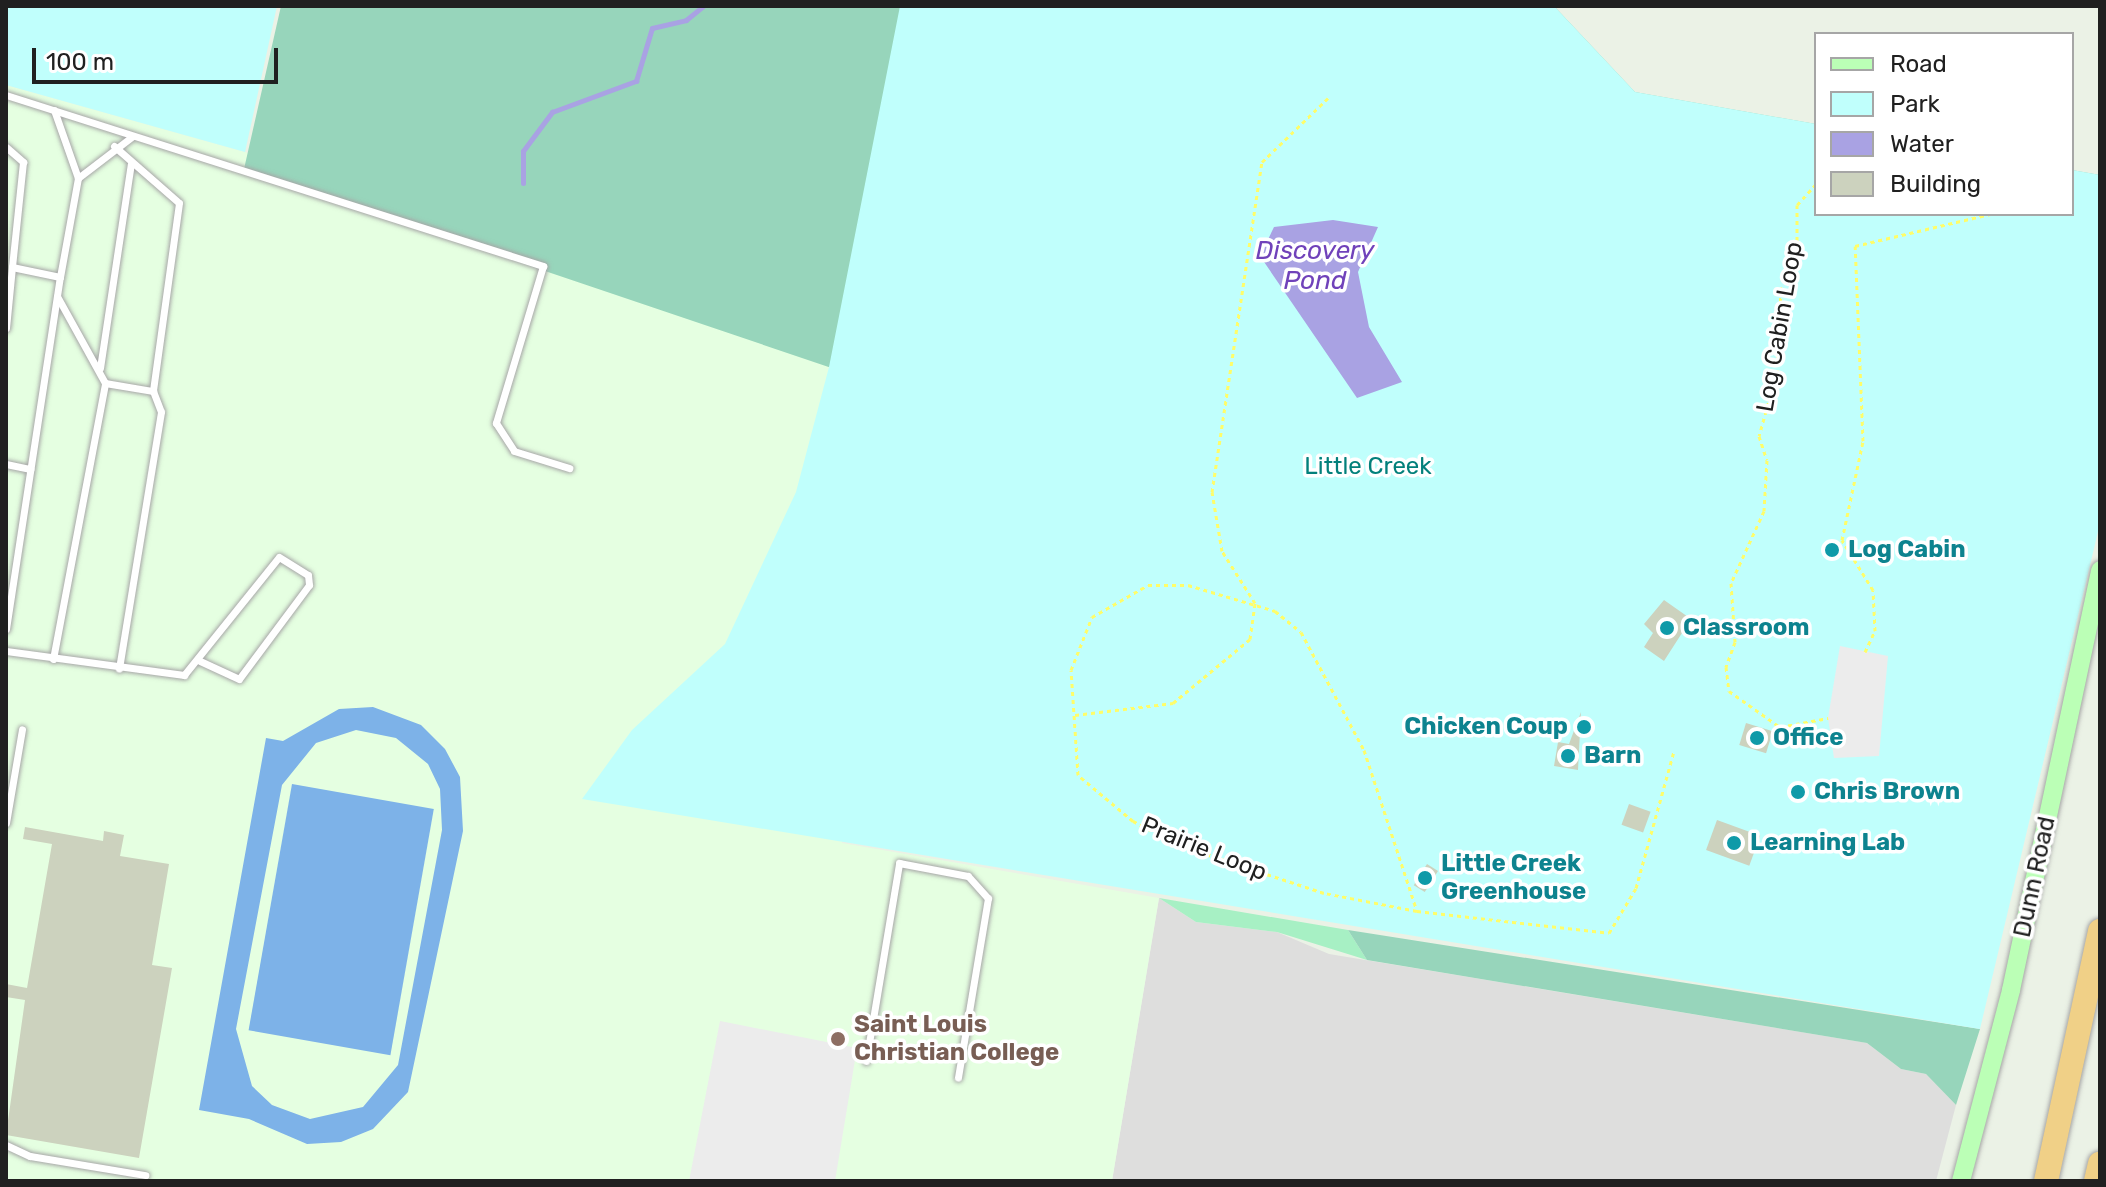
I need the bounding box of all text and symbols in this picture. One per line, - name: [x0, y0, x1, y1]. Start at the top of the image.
- scale bar: [36, 32, 282, 82]
- legend: [1814, 32, 2074, 216]
- text: 100 m: [46, 48, 114, 76]
- text: Road: [1890, 50, 1947, 78]
- text: Park: [1890, 90, 1940, 118]
- text: Water: [1890, 130, 1954, 158]
- text: Building: [1890, 170, 1981, 198]
- water label: Discovery Pond: [1256, 235, 1374, 296]
- street label: Log Cabin Loop: [1751, 240, 1809, 414]
- park label: Little Creek: [1304, 453, 1432, 481]
- place label: Log Cabin: [1848, 536, 1966, 564]
- marker: Log Cabin: [1823, 541, 1841, 559]
- place label: Classroom: [1683, 614, 1810, 642]
- marker: Classroom: [1658, 619, 1676, 637]
- place label: Chicken Coup: [1404, 713, 1568, 741]
- marker: Chicken Coup: [1575, 718, 1593, 736]
- place label: Office: [1773, 724, 1843, 752]
- marker: Office: [1748, 729, 1766, 747]
- place label: Barn: [1584, 742, 1641, 770]
- marker: Barn: [1559, 747, 1577, 765]
- place label: Chris Brown: [1814, 778, 1960, 806]
- marker: Chris Brown: [1789, 783, 1807, 801]
- street label: Prairie Loop: [1137, 811, 1271, 887]
- street label: Dunn Road: [2008, 814, 2062, 940]
- place label: Learning Lab: [1750, 829, 1905, 857]
- marker: Learning Lab: [1725, 834, 1743, 852]
- place label: Little Creek Greenhouse: [1441, 850, 1586, 906]
- marker: Little Creek Greenhouse: [1416, 869, 1434, 887]
- place label: Saint Louis Christian College: [854, 1011, 1059, 1067]
- marker: Saint Louis Christian College: [829, 1030, 847, 1048]

